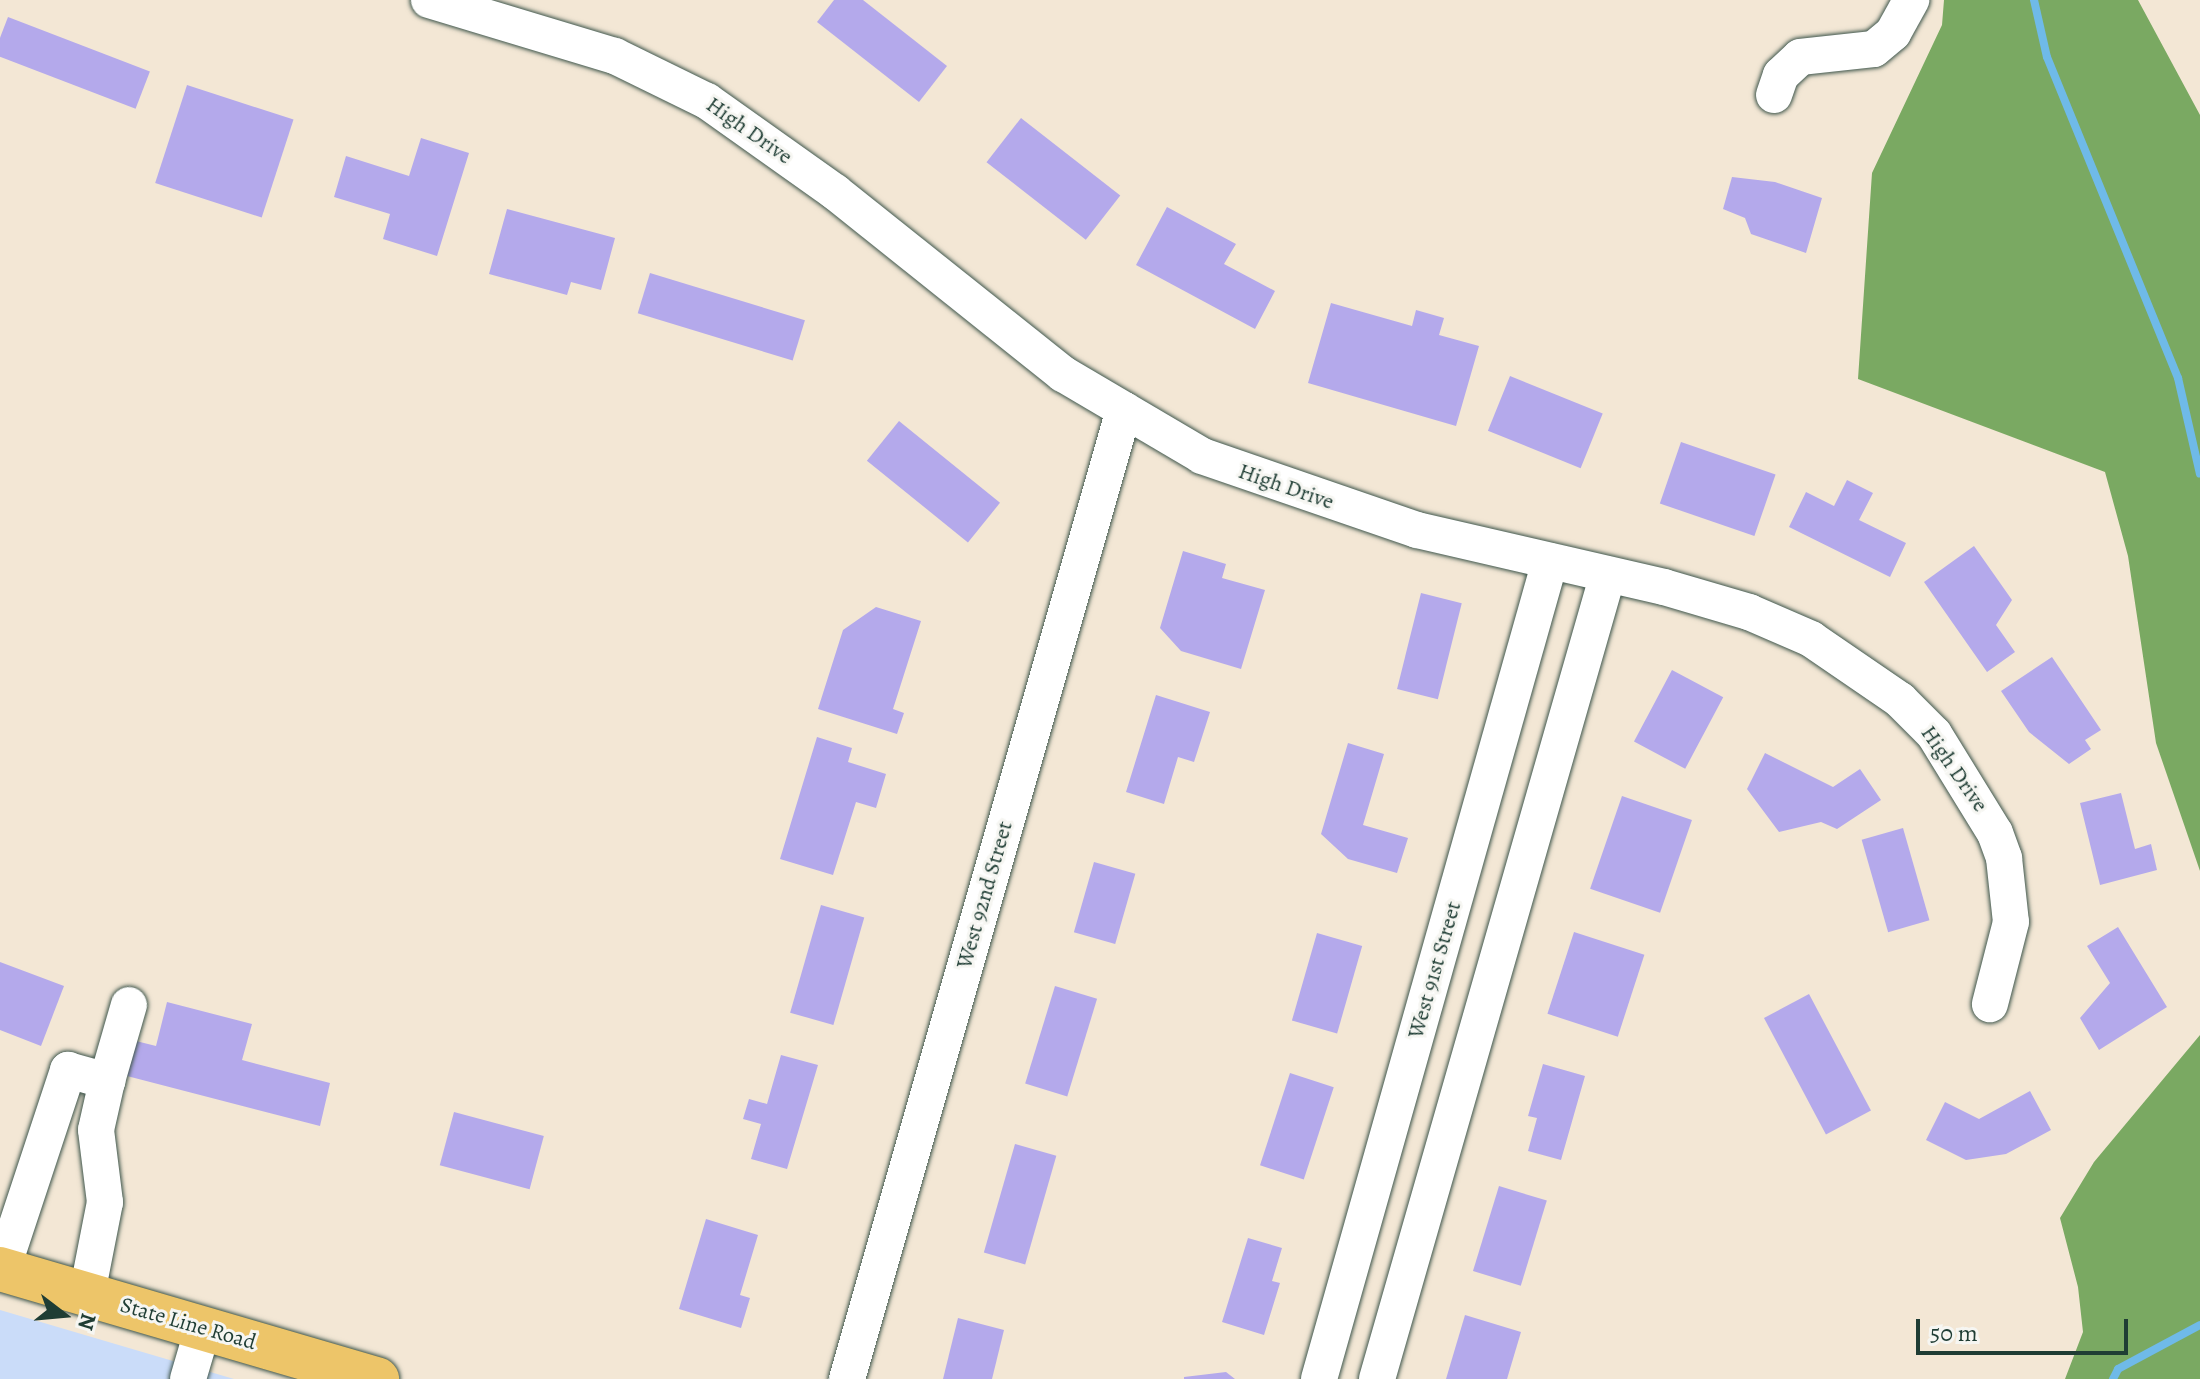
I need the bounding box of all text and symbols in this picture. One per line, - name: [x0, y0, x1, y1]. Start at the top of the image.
- street label: High Drive: [701, 92, 797, 170]
- street label: High Drive: [1235, 458, 1337, 516]
- street label: High Drive: [1915, 721, 1993, 817]
- street label: West 92nd Street: [951, 818, 1019, 972]
- street label: West 91st Street: [1403, 898, 1467, 1042]
- north arrow: [24, 1275, 104, 1355]
- street label: State Line Road: [117, 1292, 259, 1356]
- scale bar: [1920, 1303, 2132, 1353]
- text: N: [70, 1310, 104, 1333]
- text: 50 m: [1930, 1317, 1978, 1349]

